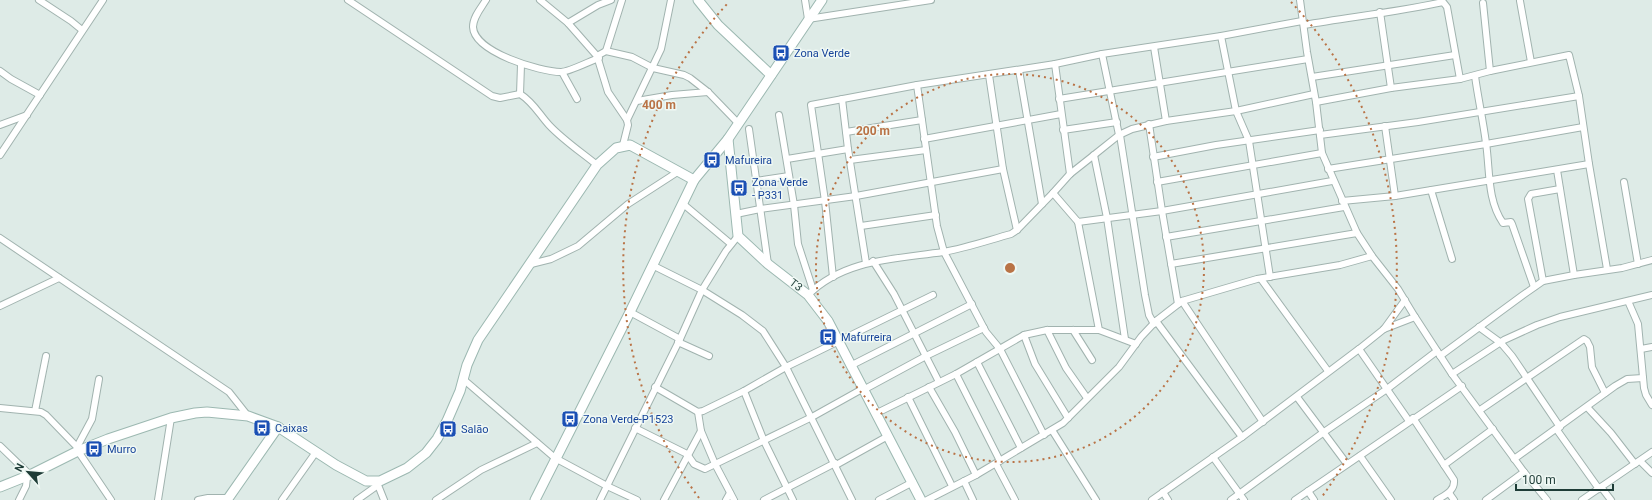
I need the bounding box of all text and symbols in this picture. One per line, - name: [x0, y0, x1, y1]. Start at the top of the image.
- bus stop icon: Zona Verde: [771, 43, 791, 63]
- place label: Zona Verde: [794, 47, 850, 60]
- text: 400 m: [642, 98, 676, 112]
- text: 200 m: [856, 124, 890, 138]
- bus stop icon: Mafureira: [702, 150, 722, 170]
- place label: Mafureira: [725, 154, 772, 167]
- place label: Zona Verde - P331: [752, 176, 808, 202]
- bus stop icon: Zona Verde - P331: [729, 178, 749, 198]
- centre of rings: [1003, 261, 1017, 275]
- street label: T3: [787, 276, 805, 294]
- bus stop icon: Mafurreira: [818, 327, 838, 347]
- place label: Mafurreira: [841, 331, 892, 344]
- bus stop icon: Zona Verde-P1523: [560, 409, 580, 429]
- place label: Zona Verde-P1523: [583, 413, 674, 426]
- bus stop icon: Caixas: [252, 418, 272, 438]
- bus stop icon: Salão: [438, 419, 458, 439]
- place label: Caixas: [275, 422, 308, 435]
- place label: Salão: [461, 423, 488, 436]
- bus stop icon: Murro: [84, 439, 104, 459]
- place label: Murro: [107, 443, 136, 456]
- north arrow: [8, 452, 48, 492]
- text: N: [12, 461, 27, 474]
- scale bar: [1516, 466, 1613, 492]
- text: 100 m: [1522, 473, 1556, 487]

